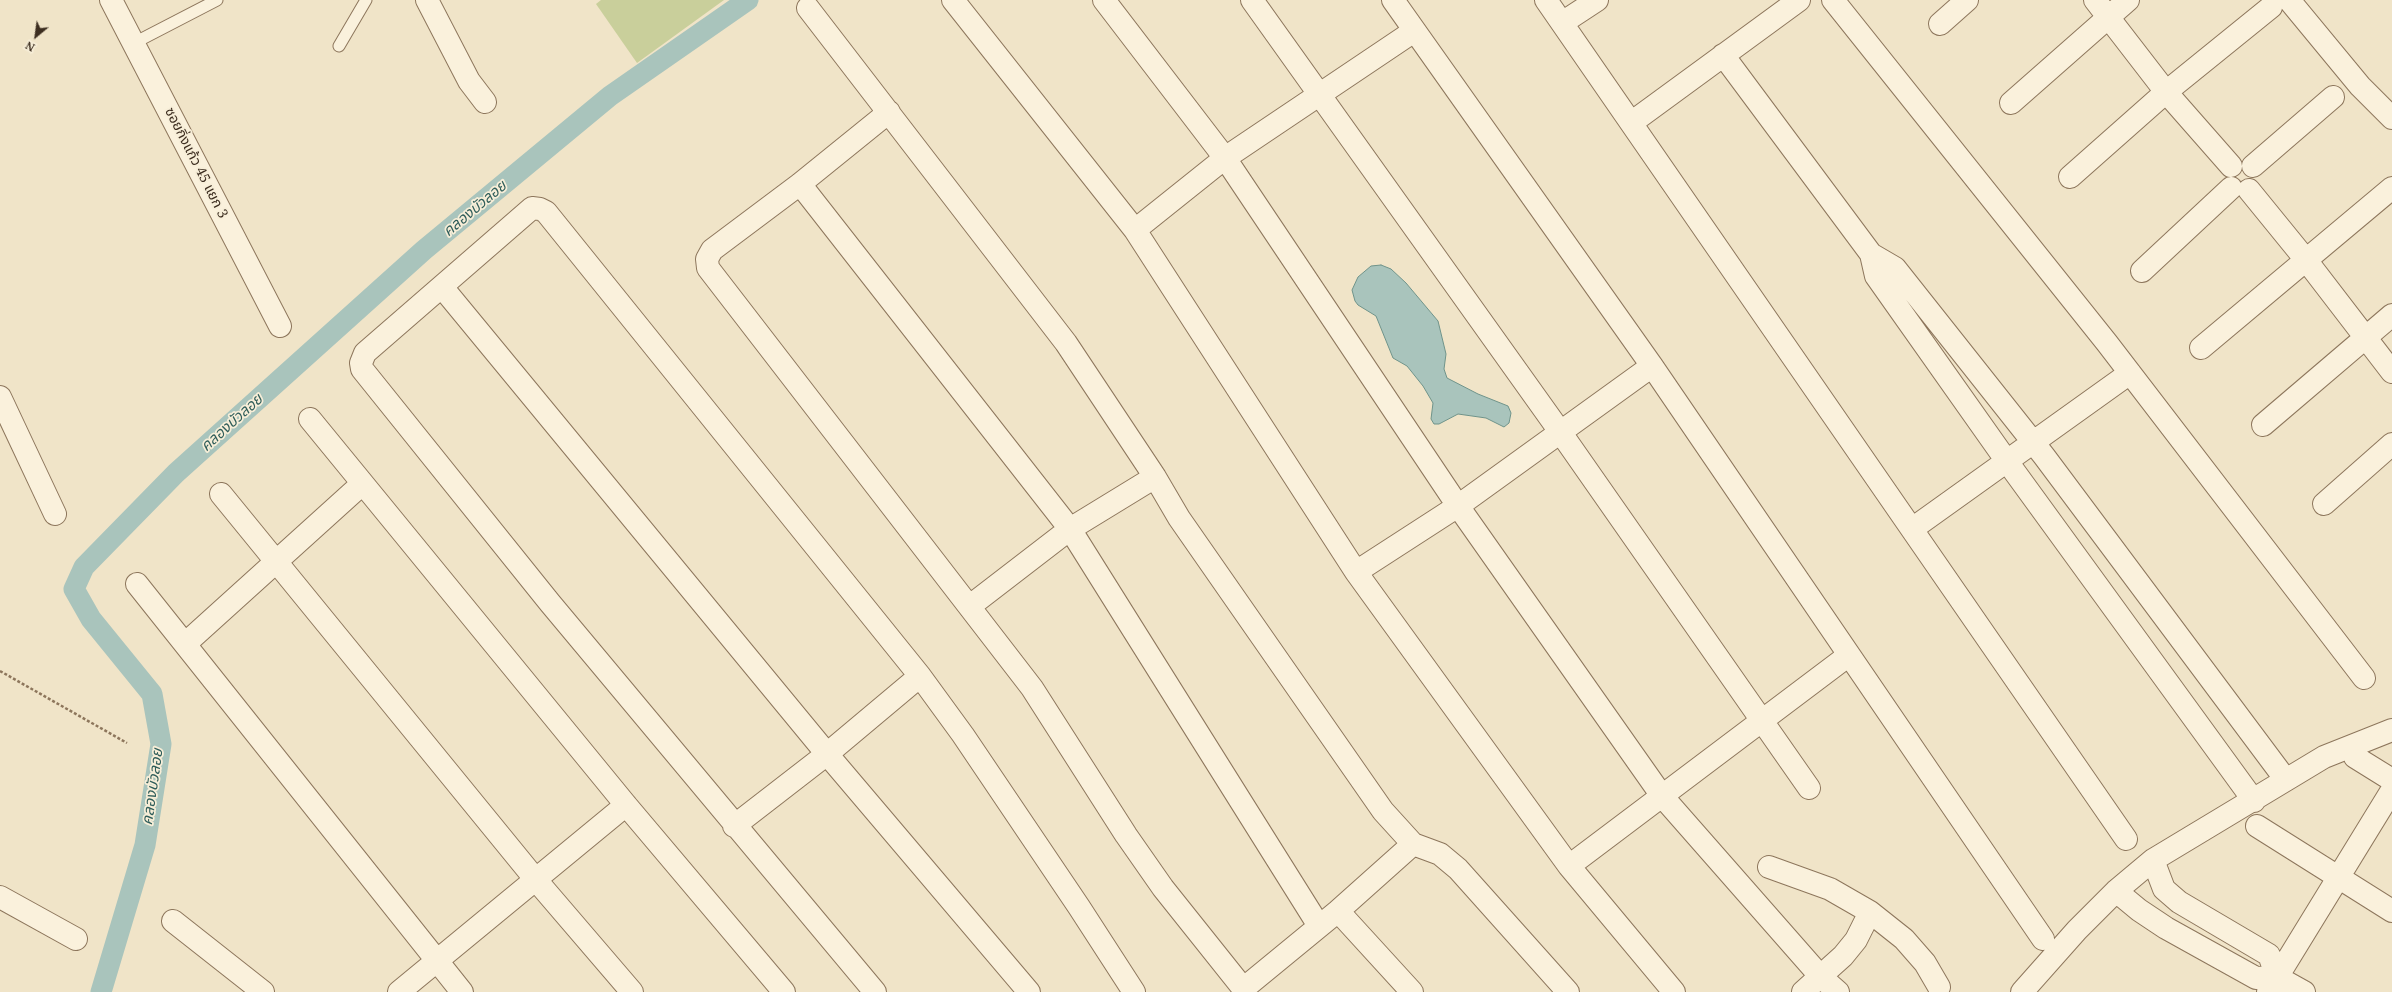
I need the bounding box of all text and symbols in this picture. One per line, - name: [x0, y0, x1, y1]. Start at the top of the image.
- north arrow: [16, 16, 56, 56]
- text: N: [23, 38, 37, 56]
- street label: ซอยกิ่งแก้ว 45 แยก 3: [161, 105, 231, 221]
- water label: คลองบัวลอย: [440, 177, 510, 241]
- water label: คลองบัวลอย: [197, 391, 267, 455]
- water label: คลองบัวลอย: [139, 748, 167, 826]

